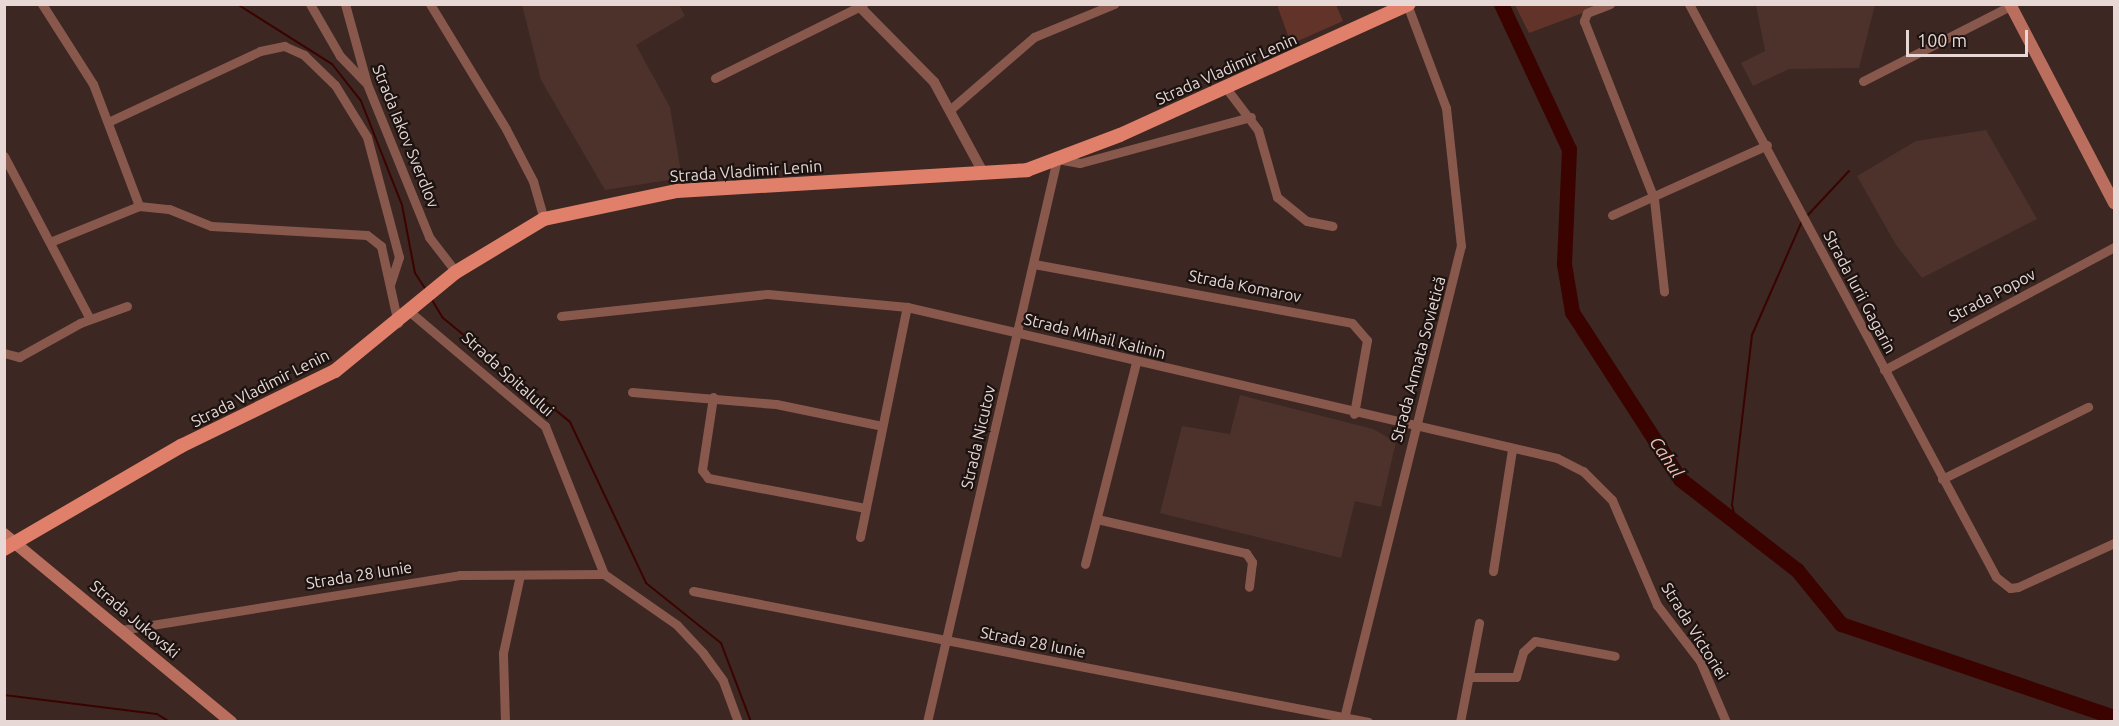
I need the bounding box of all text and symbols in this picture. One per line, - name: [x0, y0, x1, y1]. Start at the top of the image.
- scale bar: [1909, 18, 2030, 56]
- street label: Strada Vladimir Lenin: [1152, 29, 1300, 109]
- text: 100 m: [1917, 30, 1967, 50]
- street label: Strada Iakov Sverdlov: [369, 62, 443, 210]
- street label: Strada Vladimir Lenin: [669, 156, 823, 186]
- street label: Strada Iurii Gagarin: [1820, 227, 1900, 357]
- street label: Strada Popov: [1945, 264, 2039, 326]
- street label: Strada Komarov: [1187, 266, 1303, 306]
- street label: Strada Armata Sovietică: [1387, 274, 1449, 444]
- street label: Strada Mihail Kalinin: [1022, 309, 1168, 363]
- street label: Strada Spitalului: [458, 328, 558, 420]
- street label: Strada Vladimir Lenin: [188, 345, 332, 431]
- street label: Strada Nicutov: [957, 383, 999, 491]
- water label: Cahul: [1645, 432, 1689, 482]
- street label: Strada 28 Iunie: [305, 557, 413, 593]
- street label: Strada Jukovski: [86, 576, 184, 662]
- street label: Strada Victoriei: [1658, 579, 1732, 683]
- street label: Strada 28 Iunie: [979, 622, 1087, 662]

